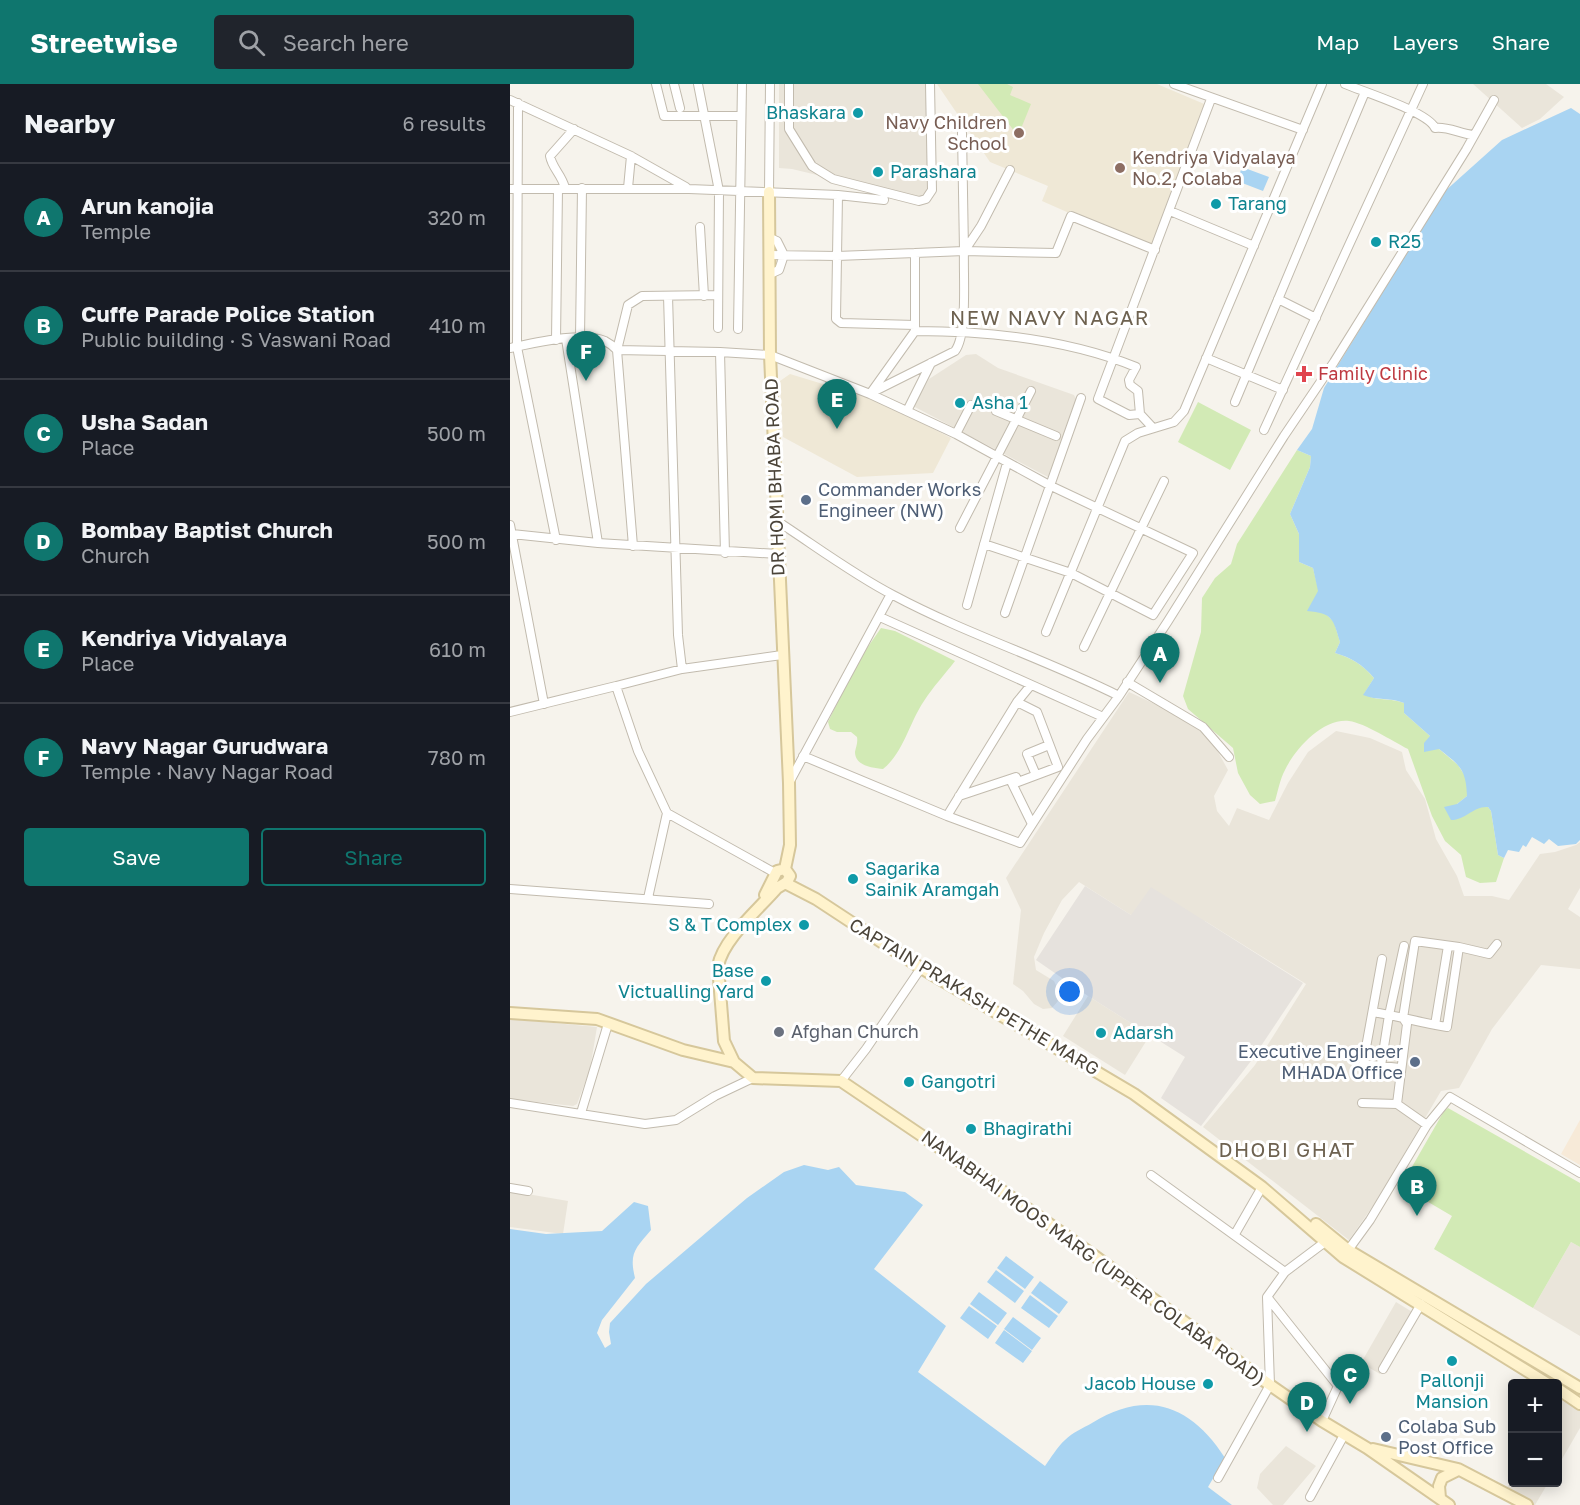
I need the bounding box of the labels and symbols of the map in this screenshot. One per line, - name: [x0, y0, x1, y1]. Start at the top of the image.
- place label: Bhaskara: [766, 101, 846, 123]
- marker: Bhaskara: [851, 106, 865, 120]
- place label: Navy Children School: [885, 111, 1007, 154]
- marker: Navy Children School: [1012, 126, 1026, 140]
- place label: Kendriya Vidyalaya No.2, Colaba: [1132, 146, 1296, 189]
- place label: Parashara: [890, 160, 977, 182]
- marker: Kendriya Vidyalaya No.2, Colaba: [1113, 161, 1127, 175]
- marker: Parashara: [871, 165, 885, 179]
- place label: Tarang: [1228, 192, 1287, 214]
- marker: Tarang: [1209, 197, 1223, 211]
- place label: R25: [1388, 230, 1421, 252]
- marker: R25: [1369, 235, 1383, 249]
- district label: NEW NAVY NAGAR: [950, 305, 1150, 329]
- pin: F: [566, 332, 606, 381]
- place label: Family Clinic: [1318, 362, 1428, 384]
- marker: Family Clinic: [1295, 365, 1313, 383]
- street label: DR HOMI BHABA ROAD: [760, 378, 788, 576]
- pin: E: [818, 380, 856, 429]
- place label: Asha 1: [972, 391, 1028, 413]
- marker: Asha 1: [953, 396, 967, 410]
- place label: Commander Works Engineer (NW): [818, 478, 981, 521]
- marker: Commander Works Engineer (NW): [799, 493, 813, 507]
- pin: A: [1140, 634, 1180, 683]
- place label: Sagarika Sainik Aramgah: [865, 857, 999, 900]
- marker: Sagarika Sainik Aramgah: [846, 872, 860, 886]
- place label: S & T Complex: [668, 913, 792, 935]
- street label: CAPTAIN PRAKASH PETHE MARG: [846, 913, 1103, 1080]
- marker: S & T Complex: [797, 918, 811, 932]
- place label: Base Victualling Yard: [618, 959, 754, 1002]
- marker: Base Victualling Yard: [759, 974, 773, 988]
- your location: [1055, 977, 1084, 1006]
- place label: Afghan Church: [791, 1020, 919, 1042]
- place label: Adarsh: [1113, 1021, 1174, 1043]
- marker: Afghan Church: [772, 1025, 786, 1039]
- marker: Adarsh: [1094, 1026, 1108, 1040]
- place label: Executive Engineer MHADA Office: [1238, 1040, 1403, 1083]
- marker: Executive Engineer MHADA Office: [1408, 1055, 1422, 1069]
- place label: Gangotri: [921, 1070, 996, 1092]
- marker: Gangotri: [902, 1075, 916, 1089]
- place label: Bhagirathi: [983, 1117, 1072, 1139]
- marker: Bhagirathi: [964, 1122, 978, 1136]
- street label: NANABHAI MOOS MARG (UPPER COLABA ROAD): [918, 1125, 1270, 1389]
- district label: DHOBI GHAT: [1218, 1137, 1356, 1161]
- pin: B: [1398, 1166, 1436, 1216]
- pin: C: [1330, 1354, 1370, 1404]
- marker: Pallonji Mansion: [1445, 1354, 1459, 1368]
- place label: Pallonji Mansion: [1416, 1369, 1488, 1412]
- place label: Jacob House: [1084, 1372, 1196, 1394]
- marker: Jacob House: [1201, 1377, 1215, 1391]
- pin: D: [1288, 1382, 1326, 1432]
- place label: Colaba Sub Post Office: [1398, 1415, 1496, 1458]
- marker: Colaba Sub Post Office: [1379, 1430, 1393, 1444]

